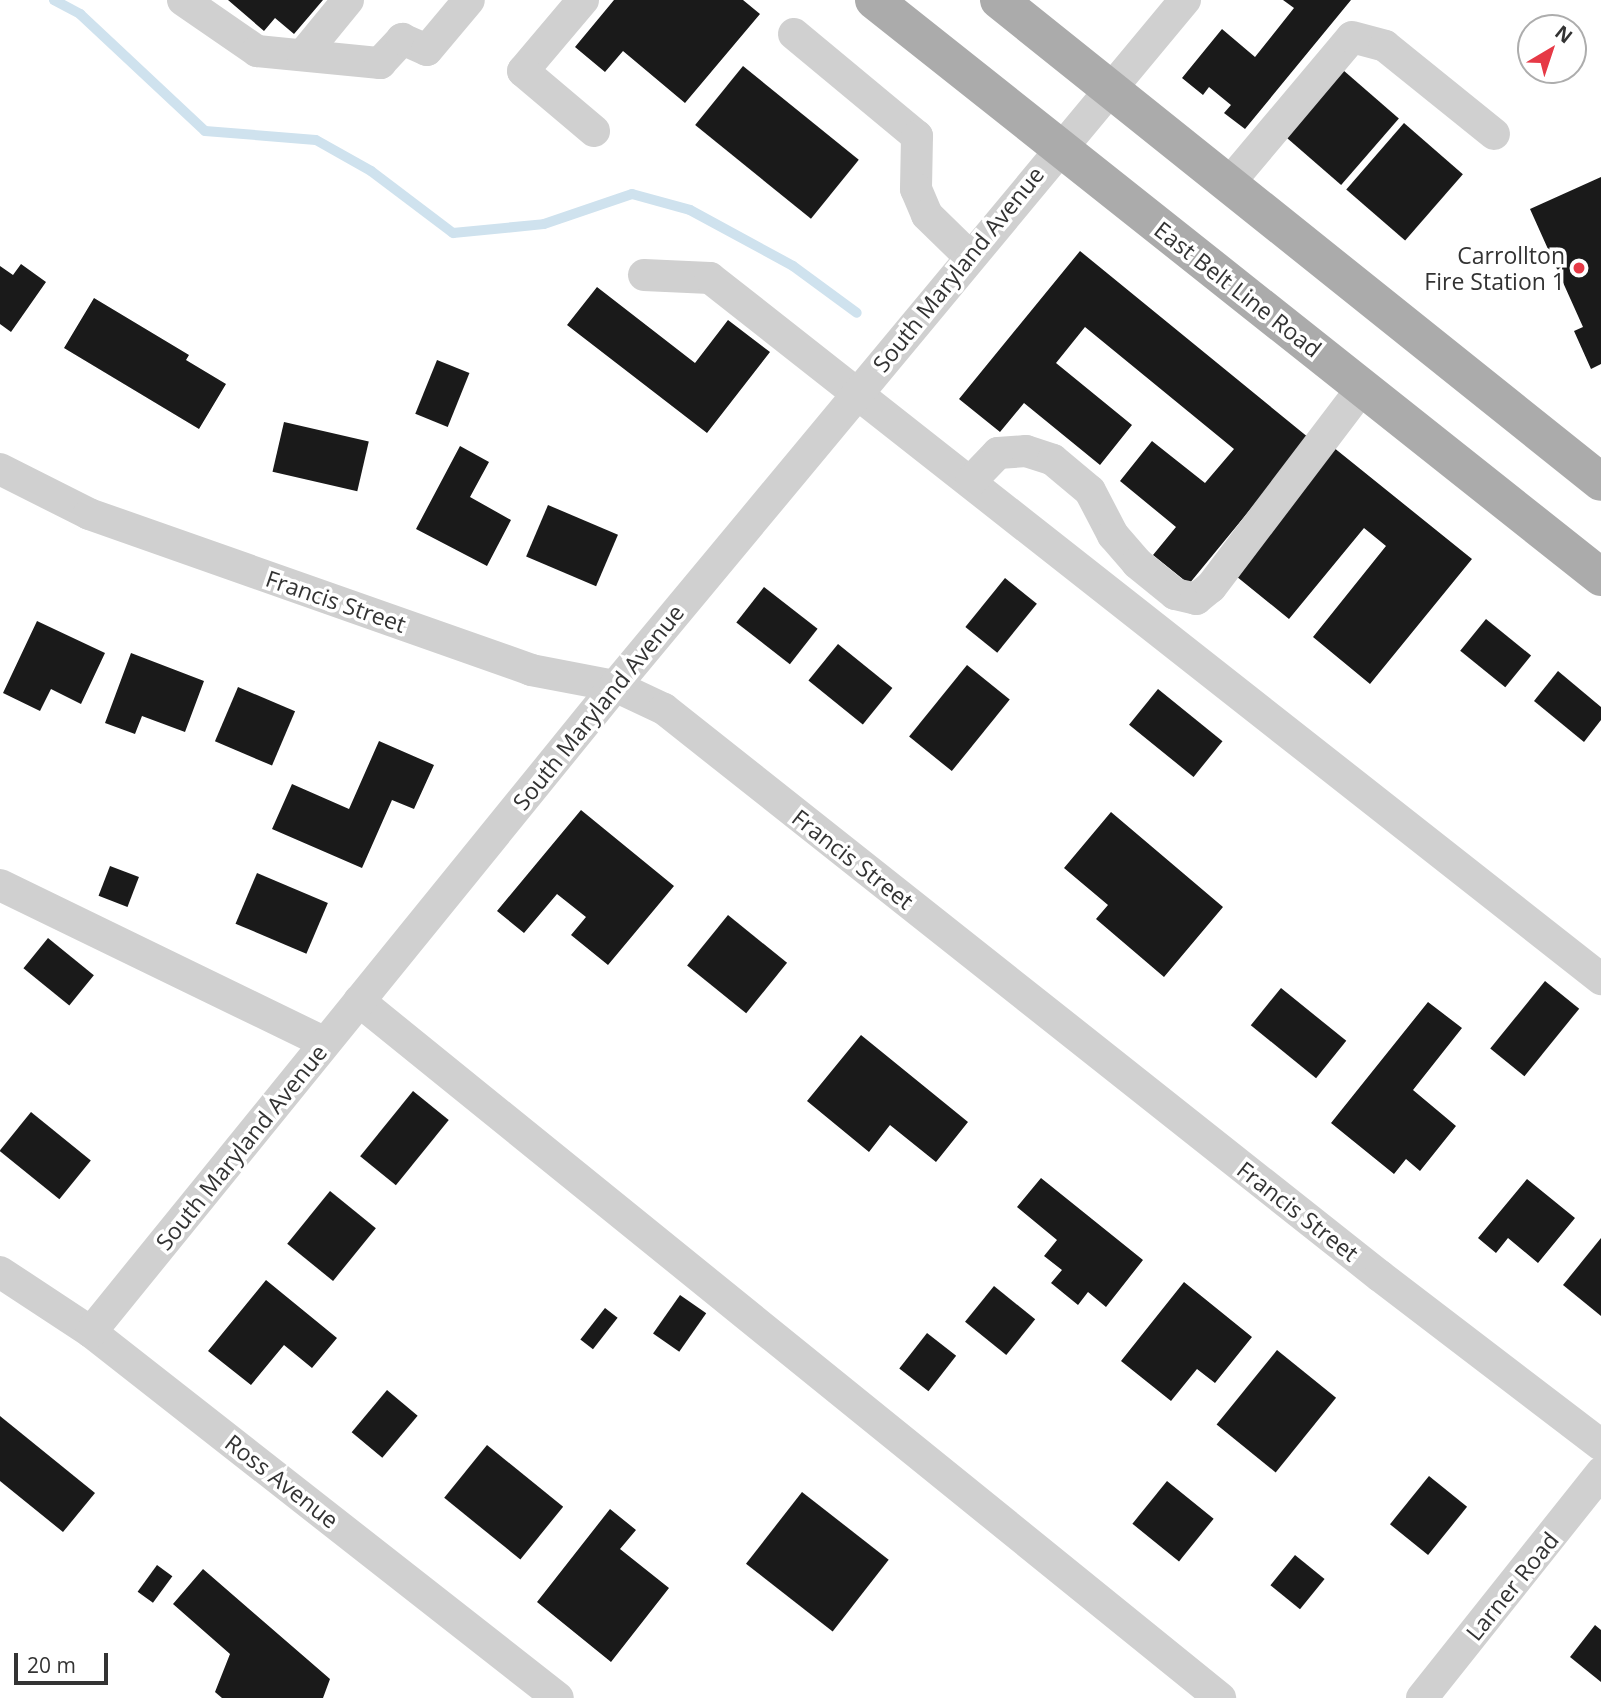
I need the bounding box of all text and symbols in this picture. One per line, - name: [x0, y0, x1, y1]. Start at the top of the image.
- north arrow: [1517, 14, 1587, 84]
- text: N: [1550, 19, 1578, 49]
- street label: South Maryland Avenue: [867, 161, 1049, 377]
- street label: East Belt Line Road: [1149, 215, 1327, 363]
- place label: Carrollton Fire Station 1: [1424, 241, 1565, 295]
- marker: Carrollton Fire Station 1: [1571, 260, 1587, 276]
- street label: Francis Street: [262, 564, 410, 638]
- street label: South Maryland Avenue: [507, 599, 689, 815]
- street label: Francis Street: [787, 803, 919, 915]
- street label: South Maryland Avenue: [150, 1039, 332, 1255]
- street label: Francis Street: [1232, 1155, 1364, 1267]
- street label: Ross Avenue: [220, 1428, 344, 1534]
- street label: Larner Road: [1460, 1526, 1564, 1646]
- scale bar: [18, 1638, 112, 1682]
- text: 20 m: [27, 1651, 76, 1679]

